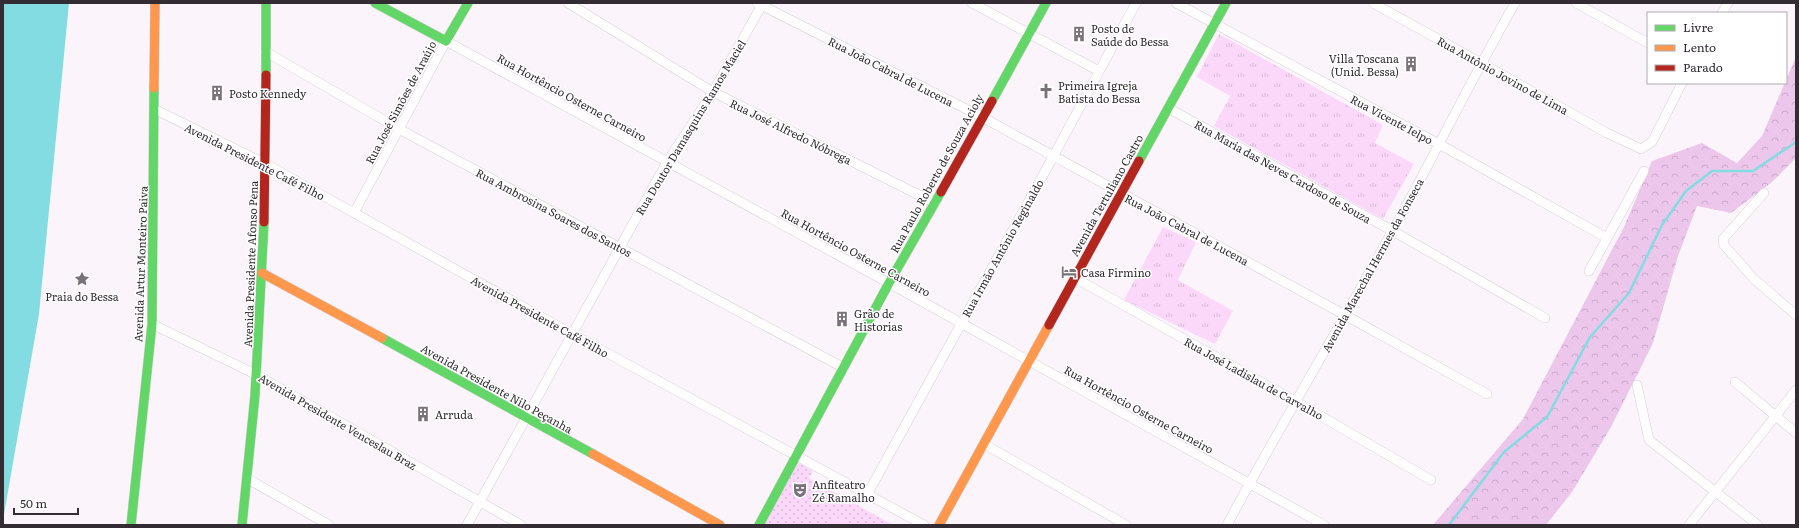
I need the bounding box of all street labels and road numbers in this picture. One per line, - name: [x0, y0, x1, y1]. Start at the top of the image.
- street label: Rua João Cabral de Lucena: [826, 32, 956, 110]
- street label: Rua Antônio Jovino de Lima: [1435, 32, 1571, 118]
- street label: Rua Doutor Damasquins Ramos Maciel: [631, 36, 749, 218]
- street label: Rua José Simões de Araújo: [361, 38, 439, 166]
- street label: Rua Hortêncio Osterne Carneiro: [494, 49, 650, 145]
- street label: Rua Paulo Roberto de Souza Acioly: [886, 90, 987, 255]
- street label: Rua Vicente Ielpo: [1348, 91, 1436, 147]
- street label: Rua José Alfredo Nóbrega: [727, 95, 855, 168]
- street label: Rua Maria das Neves Cardoso de Souza: [1192, 116, 1374, 226]
- street label: Avenida Presidente Café Filho: [182, 119, 328, 203]
- street label: Avenida Tertuliano Castro: [1066, 131, 1146, 259]
- street label: Rua Ambrosina Soares dos Santos: [473, 164, 635, 260]
- street label: Avenida Marechal Hermes da Fonseca: [1317, 175, 1427, 355]
- street label: Rua Irmão Antônio Reginaldo: [957, 176, 1047, 320]
- street label: Avenida Presidente Afonso Pena: [239, 180, 261, 348]
- street label: Avenida Artur Monteiro Paiva: [129, 186, 151, 342]
- street label: Rua João Cabral de Lucena: [1122, 189, 1252, 269]
- street label: Rua Hortêncio Osterne Carneiro: [778, 204, 934, 300]
- street label: Avenida Presidente Café Filho: [468, 271, 612, 361]
- street label: Rua José Ladislau de Carvalho: [1181, 333, 1327, 423]
- street label: Avenida Presidente Nilo Peçanha: [418, 340, 576, 436]
- street label: Rua Hortêncio Osterne Carneiro: [1061, 361, 1217, 457]
- street label: Avenida Presidente Venceslau Braz: [256, 369, 421, 473]

